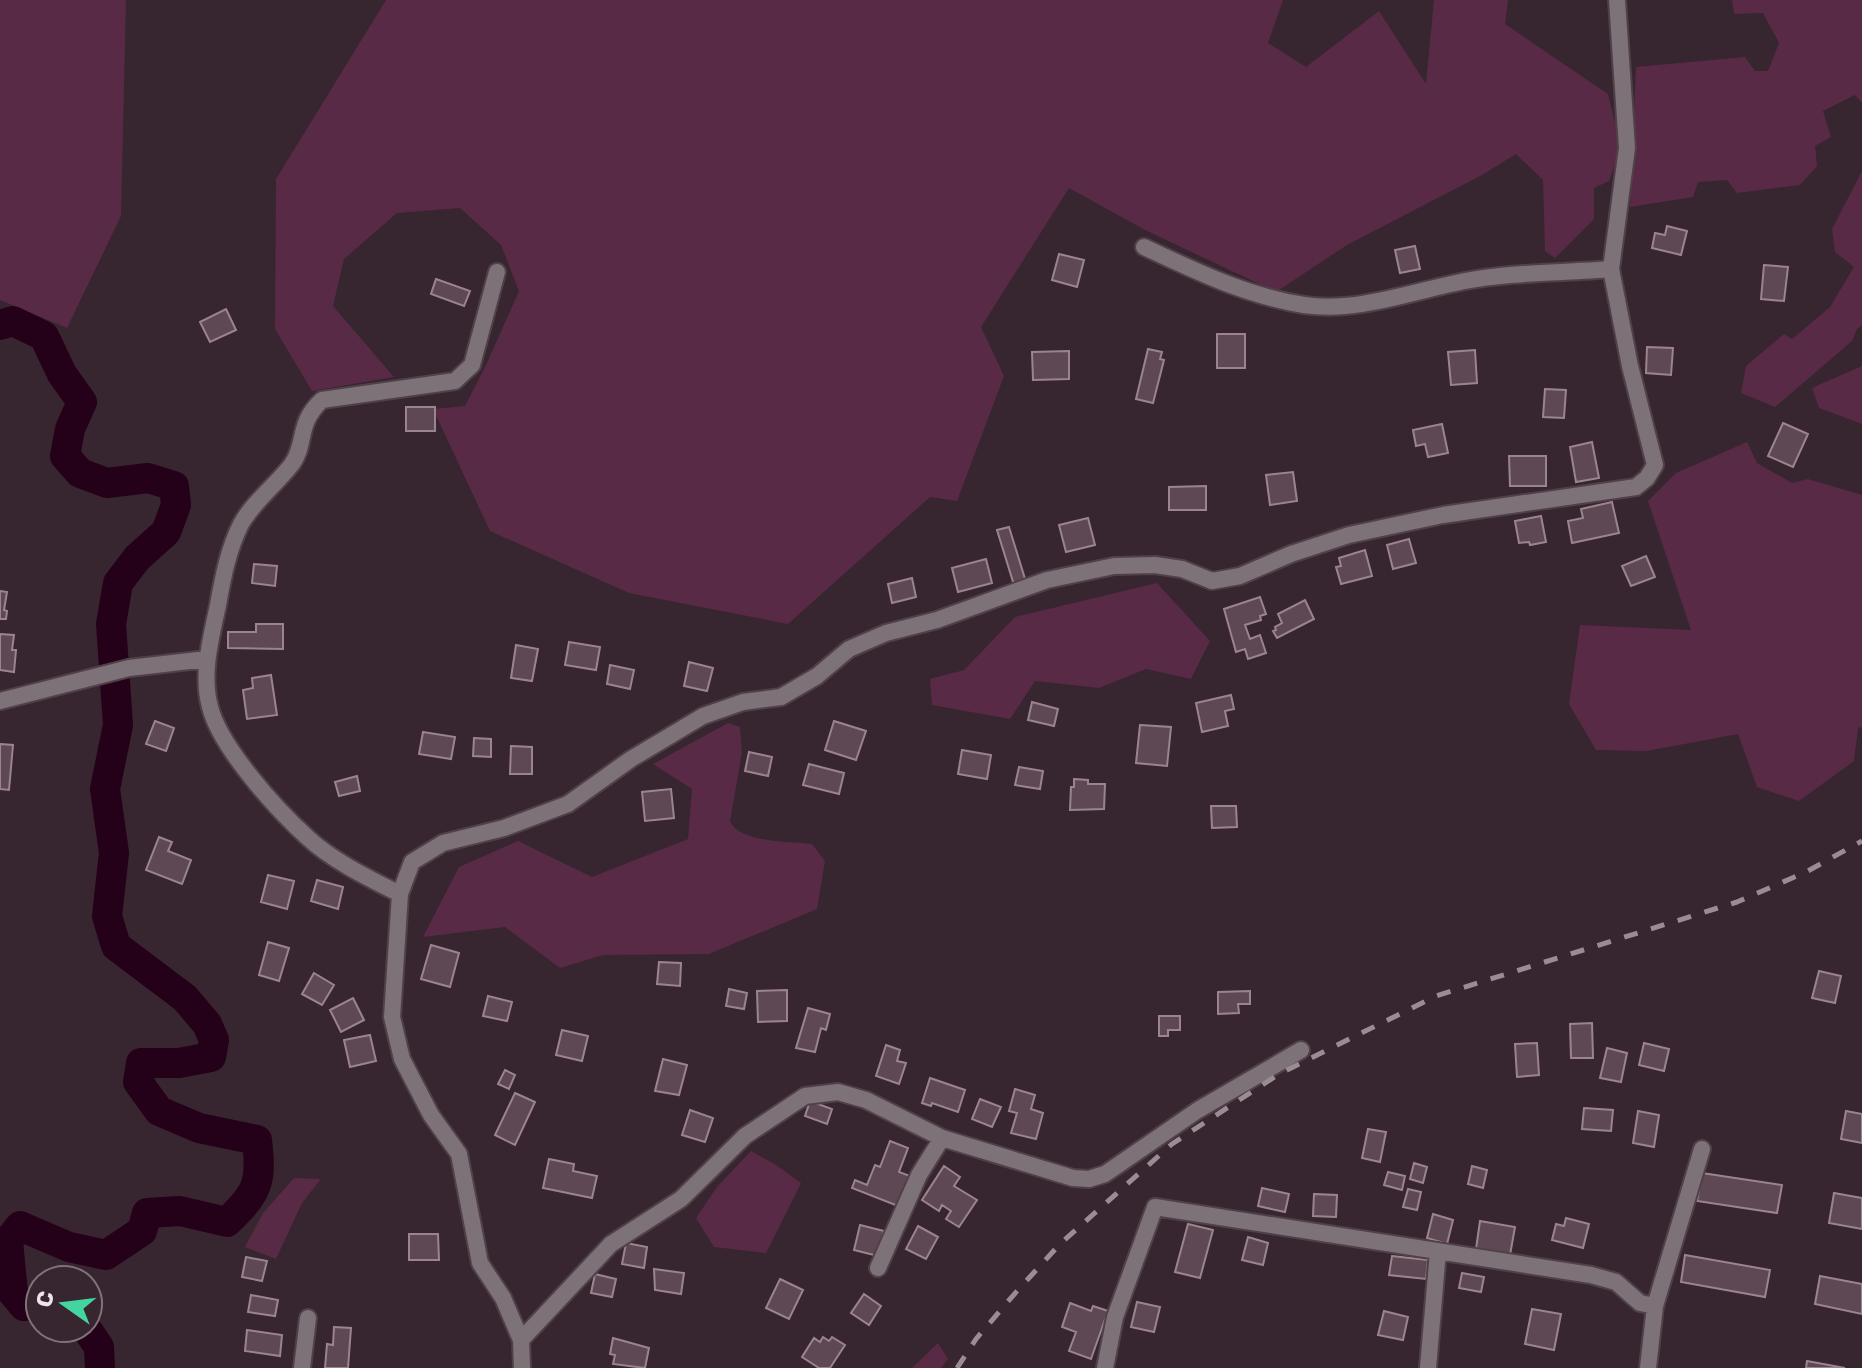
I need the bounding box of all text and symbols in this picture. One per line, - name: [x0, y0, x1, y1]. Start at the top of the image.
- north arrow: [24, 1264, 104, 1344]
- text: С: [30, 1289, 60, 1310]

